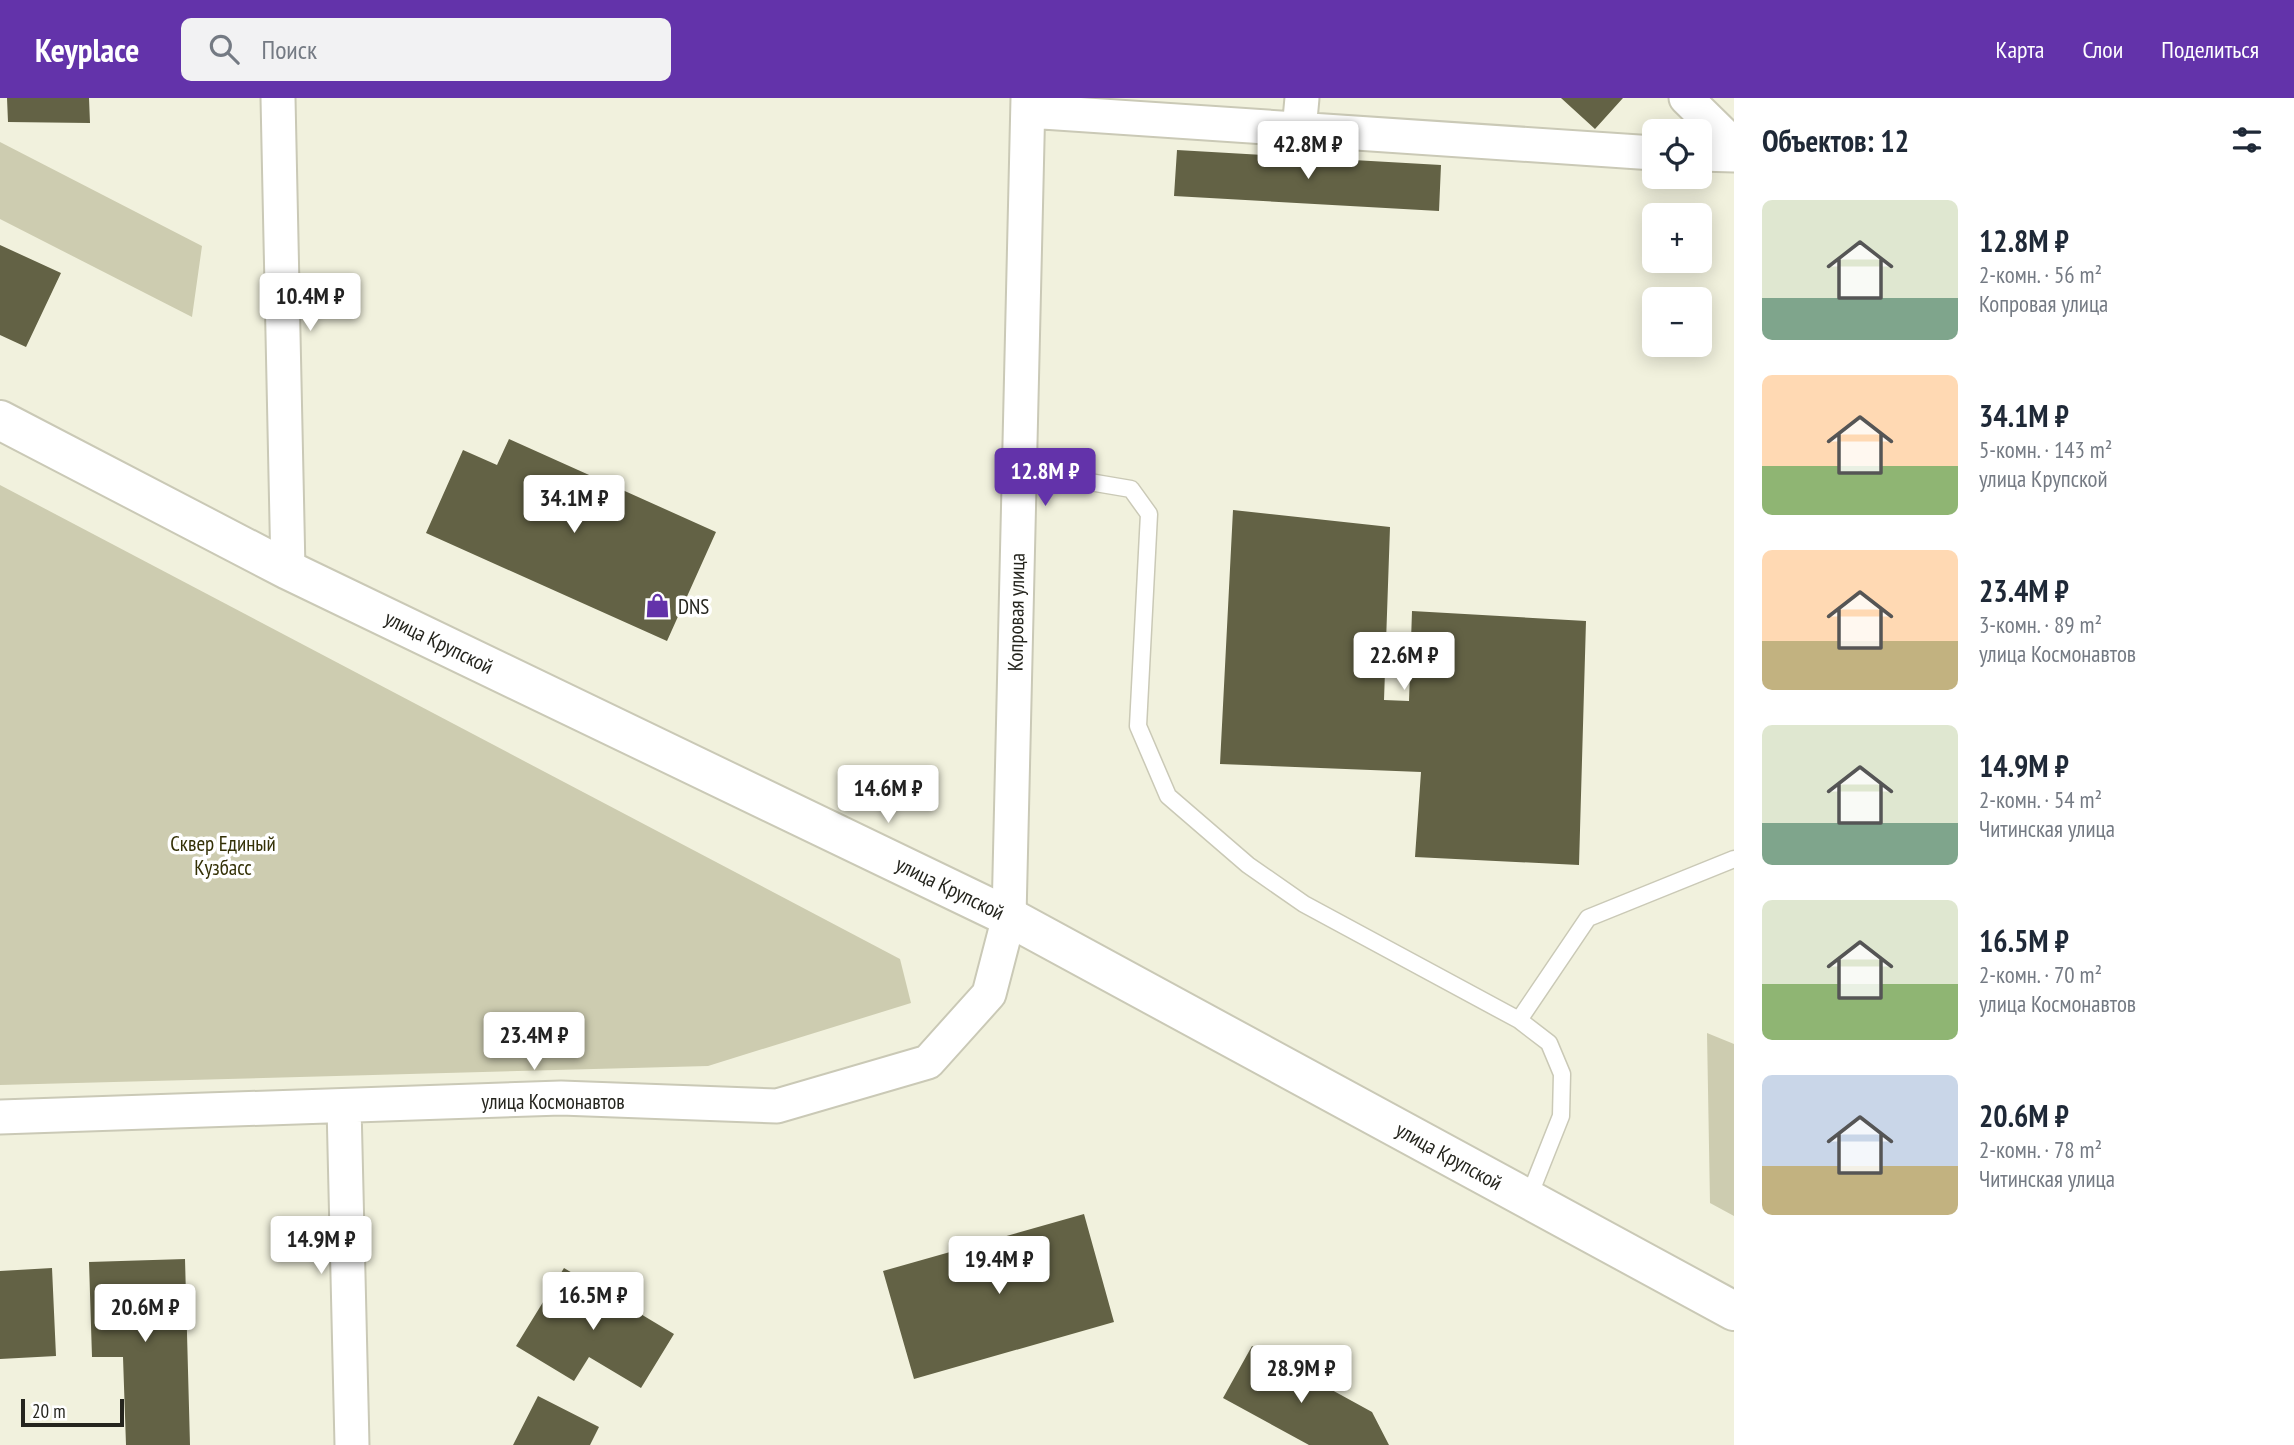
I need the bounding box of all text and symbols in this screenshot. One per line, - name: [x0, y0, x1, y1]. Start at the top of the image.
- search box: [181, 18, 671, 81]
- text: Keyplace: [35, 28, 139, 71]
- icon: search: [205, 30, 243, 68]
- text: Поиск: [261, 33, 317, 66]
- text: Карта: [1996, 34, 2044, 65]
- text: Слои: [2082, 34, 2123, 65]
- text: Поделиться: [2161, 34, 2259, 65]
- map controls: [1642, 119, 1712, 357]
- button: locate: [1642, 119, 1712, 189]
- text: Объектов: 12: [1762, 121, 1909, 160]
- icon: filters: [2228, 121, 2266, 159]
- pin: 42.8M ₽: [1243, 122, 1373, 181]
- text: 42.8M ₽: [1274, 129, 1342, 158]
- button: +: [1642, 203, 1712, 273]
- text: 12.8M ₽: [1979, 221, 2069, 260]
- icon: home: [1818, 228, 1902, 312]
- text: 2-комн. · 56 m²: [1979, 260, 2102, 289]
- pin: 10.4M ₽: [245, 274, 375, 333]
- text: 10.4M ₽: [276, 281, 344, 310]
- button: −: [1642, 287, 1712, 357]
- text: Копровая улица: [1979, 289, 2108, 318]
- text: 34.1M ₽: [1979, 396, 2069, 435]
- icon: home: [1818, 403, 1902, 487]
- text: 5-комн. · 143 m²: [1979, 435, 2112, 464]
- pin: 12.8M ₽: [980, 448, 1110, 508]
- text: 12.8M ₽: [1011, 456, 1079, 485]
- text: улица Крупской: [1979, 464, 2108, 493]
- pin: 34.1M ₽: [509, 476, 639, 535]
- text: 34.1M ₽: [540, 483, 608, 512]
- street label: Копровая улица: [1001, 553, 1031, 671]
- text: 23.4M ₽: [1979, 571, 2069, 610]
- icon: home: [1818, 578, 1902, 662]
- shop icon: DNS: [644, 592, 672, 620]
- place label: DNS: [678, 593, 709, 620]
- street label: улица Крупской: [380, 604, 498, 680]
- text: 3-комн. · 89 m²: [1979, 610, 2102, 639]
- pin: 22.6M ₽: [1339, 632, 1469, 692]
- text: улица Космонавтов: [1979, 639, 2136, 668]
- text: 22.6M ₽: [1370, 640, 1438, 669]
- text: 14.9M ₽: [1979, 746, 2069, 785]
- icon: home: [1818, 753, 1902, 837]
- pin: 14.6M ₽: [823, 766, 953, 825]
- text: 14.6M ₽: [854, 773, 922, 802]
- text: 2-комн. · 54 m²: [1979, 785, 2102, 814]
- text: Читинская улица: [1979, 814, 2115, 843]
- park label: Сквер Единый Кузбасс: [170, 830, 276, 881]
- street label: улица Крупской: [891, 850, 1009, 926]
- text: 16.5M ₽: [1979, 921, 2069, 960]
- icon: home: [1818, 928, 1902, 1012]
- text: 2-комн. · 70 m²: [1979, 960, 2102, 989]
- text: улица Космонавтов: [1979, 989, 2136, 1018]
- pin: 23.4M ₽: [469, 1012, 599, 1072]
- text: 23.4M ₽: [500, 1020, 568, 1049]
- street label: улица Космонавтов: [481, 1088, 625, 1115]
- text: 20.6M ₽: [1979, 1096, 2069, 1135]
- icon: home: [1818, 1103, 1902, 1187]
- street label: улица Крупской: [1391, 1116, 1507, 1196]
- text: 2-комн. · 78 m²: [1979, 1135, 2102, 1164]
- text: Читинская улица: [1979, 1164, 2115, 1193]
- pin: 14.9M ₽: [256, 1216, 386, 1276]
- text: 14.9M ₽: [287, 1224, 355, 1253]
- pin: 19.4M ₽: [934, 1236, 1064, 1296]
- text: 19.4M ₽: [965, 1244, 1033, 1273]
- pin: 16.5M ₽: [528, 1272, 658, 1332]
- text: 16.5M ₽: [559, 1280, 627, 1309]
- pin: 20.6M ₽: [80, 1284, 210, 1344]
- text: 20.6M ₽: [111, 1292, 179, 1321]
- pin: 28.9M ₽: [1236, 1346, 1366, 1405]
- text: 28.9M ₽: [1267, 1353, 1335, 1382]
- scale bar: [21, 1396, 124, 1428]
- text: 20 m: [32, 1399, 66, 1423]

